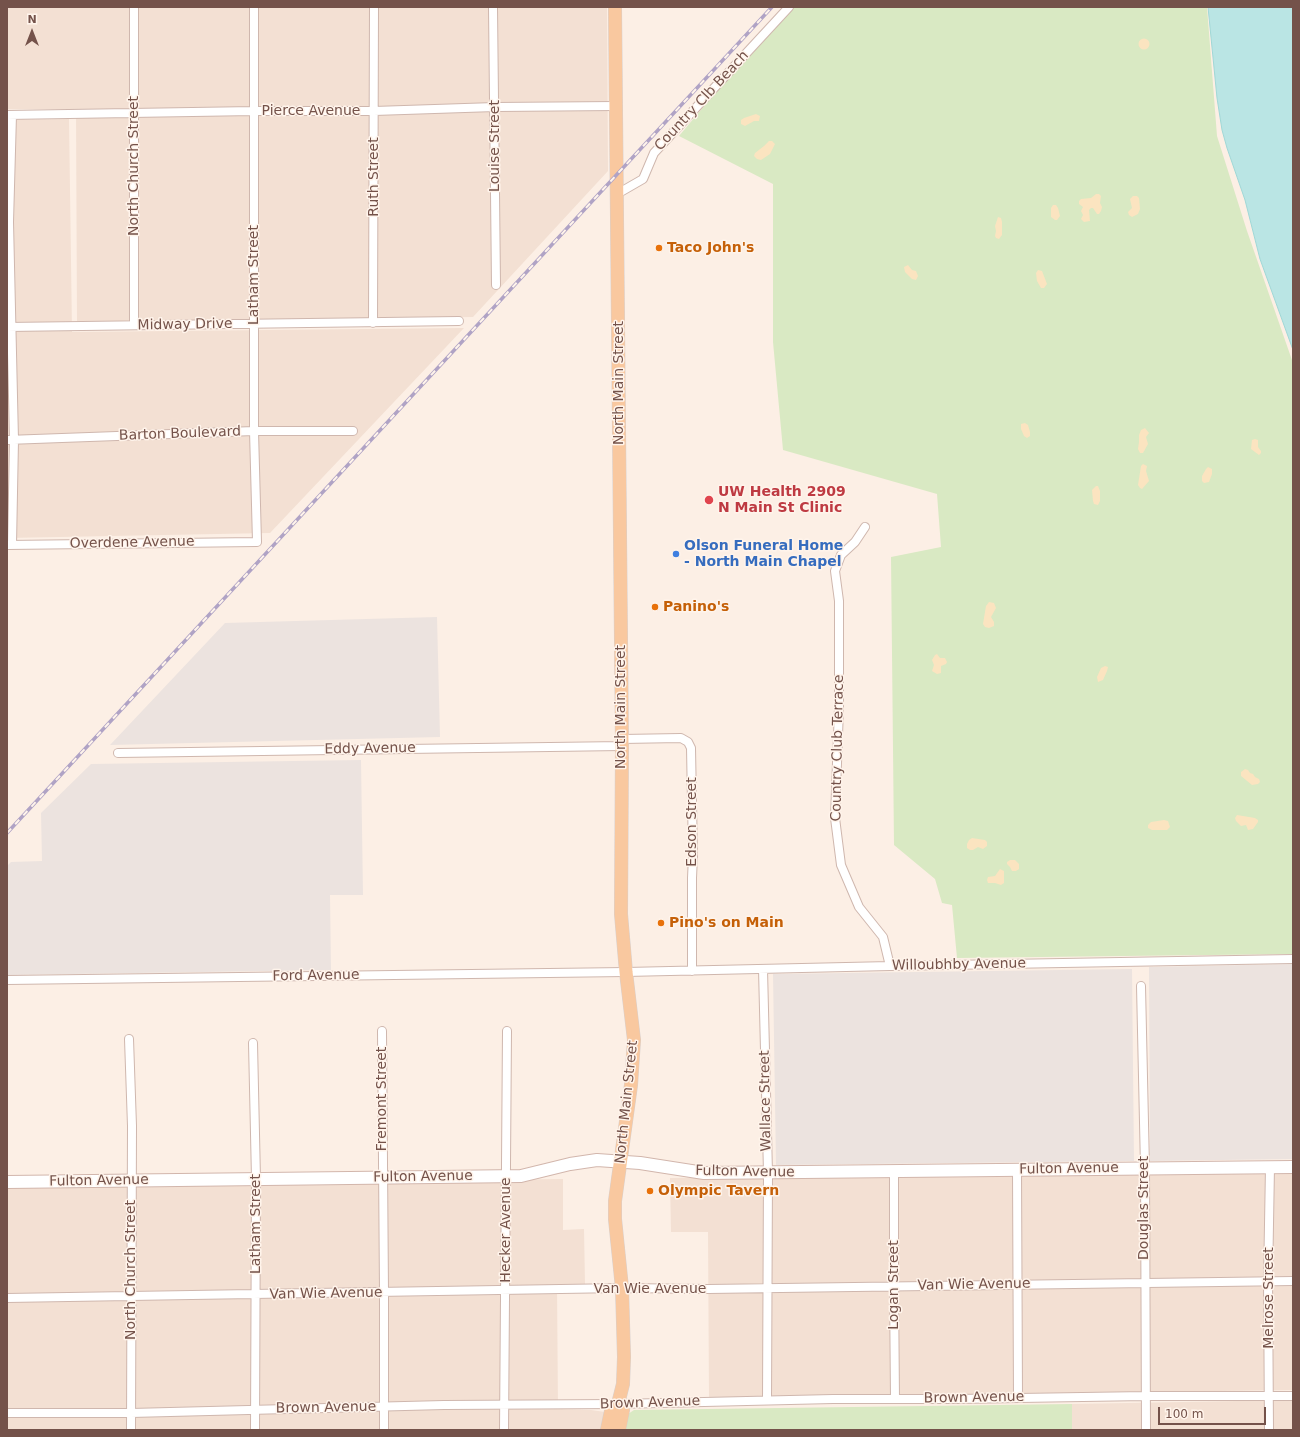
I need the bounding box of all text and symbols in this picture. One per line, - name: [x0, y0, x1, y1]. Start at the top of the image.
- north arrow: [12, 12, 52, 52]
- text: N: [27, 13, 37, 26]
- street label: Country Clb Beach: [651, 48, 753, 154]
- street label: North Church Street: [126, 96, 142, 236]
- street label: Louise Street: [487, 100, 503, 192]
- street label: Pierce Avenue: [262, 103, 360, 119]
- street label: Ruth Street: [366, 137, 382, 217]
- street label: Latham Street: [246, 225, 262, 325]
- place label: Taco John's: [667, 240, 754, 256]
- marker: Taco John's: [654, 243, 664, 253]
- street label: Midway Drive: [137, 316, 233, 334]
- street label: North Main Street: [611, 321, 627, 445]
- street label: Barton Boulevard: [119, 423, 241, 445]
- place label: UW Health 2909 N Main St Clinic: [718, 484, 846, 516]
- marker: UW Health 2909 N Main St Clinic: [703, 494, 715, 506]
- street label: Overdene Avenue: [69, 534, 195, 552]
- place label: Olson Funeral Home - North Main Chapel: [684, 538, 843, 570]
- marker: Olson Funeral Home - North Main Chapel: [671, 549, 681, 559]
- place label: Panino's: [663, 599, 729, 615]
- marker: Panino's: [650, 602, 660, 612]
- street label: North Main Street: [613, 645, 629, 769]
- street label: Country Club Terrace: [828, 674, 848, 822]
- street label: Eddy Avenue: [324, 740, 416, 758]
- street label: Edson Street: [684, 777, 700, 867]
- place label: Pino's on Main: [669, 915, 784, 931]
- marker: Pino's on Main: [656, 918, 666, 928]
- street label: Willoubhby Avenue: [892, 955, 1026, 975]
- street label: Ford Avenue: [272, 967, 360, 985]
- street label: North Main Street: [612, 1039, 642, 1165]
- street label: Fremont Street: [374, 1047, 390, 1151]
- street label: Wallace Street: [757, 1050, 775, 1152]
- street label: Douglas Street: [1136, 1156, 1152, 1260]
- street label: Fulton Avenue: [1019, 1160, 1119, 1178]
- street label: Fulton Avenue: [695, 1163, 795, 1181]
- street label: Fulton Avenue: [373, 1168, 473, 1186]
- street label: Fulton Avenue: [49, 1172, 149, 1190]
- street label: Latham Street: [248, 1174, 264, 1274]
- street label: Hecker Avenue: [498, 1177, 514, 1283]
- place label: Olympic Tavern: [658, 1183, 779, 1199]
- marker: Olympic Tavern: [645, 1186, 655, 1196]
- street label: North Church Street: [123, 1200, 139, 1340]
- street label: Logan Street: [886, 1240, 902, 1330]
- street label: Melrose Street: [1261, 1247, 1277, 1349]
- street label: Van Wie Avenue: [917, 1276, 1031, 1294]
- street label: Van Wie Avenue: [594, 1281, 706, 1297]
- street label: Van Wie Avenue: [269, 1285, 383, 1303]
- street label: Brown Avenue: [924, 1389, 1024, 1407]
- street label: Brown Avenue: [600, 1393, 700, 1413]
- street label: Brown Avenue: [276, 1399, 376, 1417]
- scale bar: [1160, 1399, 1268, 1425]
- text: 100 m: [1165, 1407, 1203, 1421]

